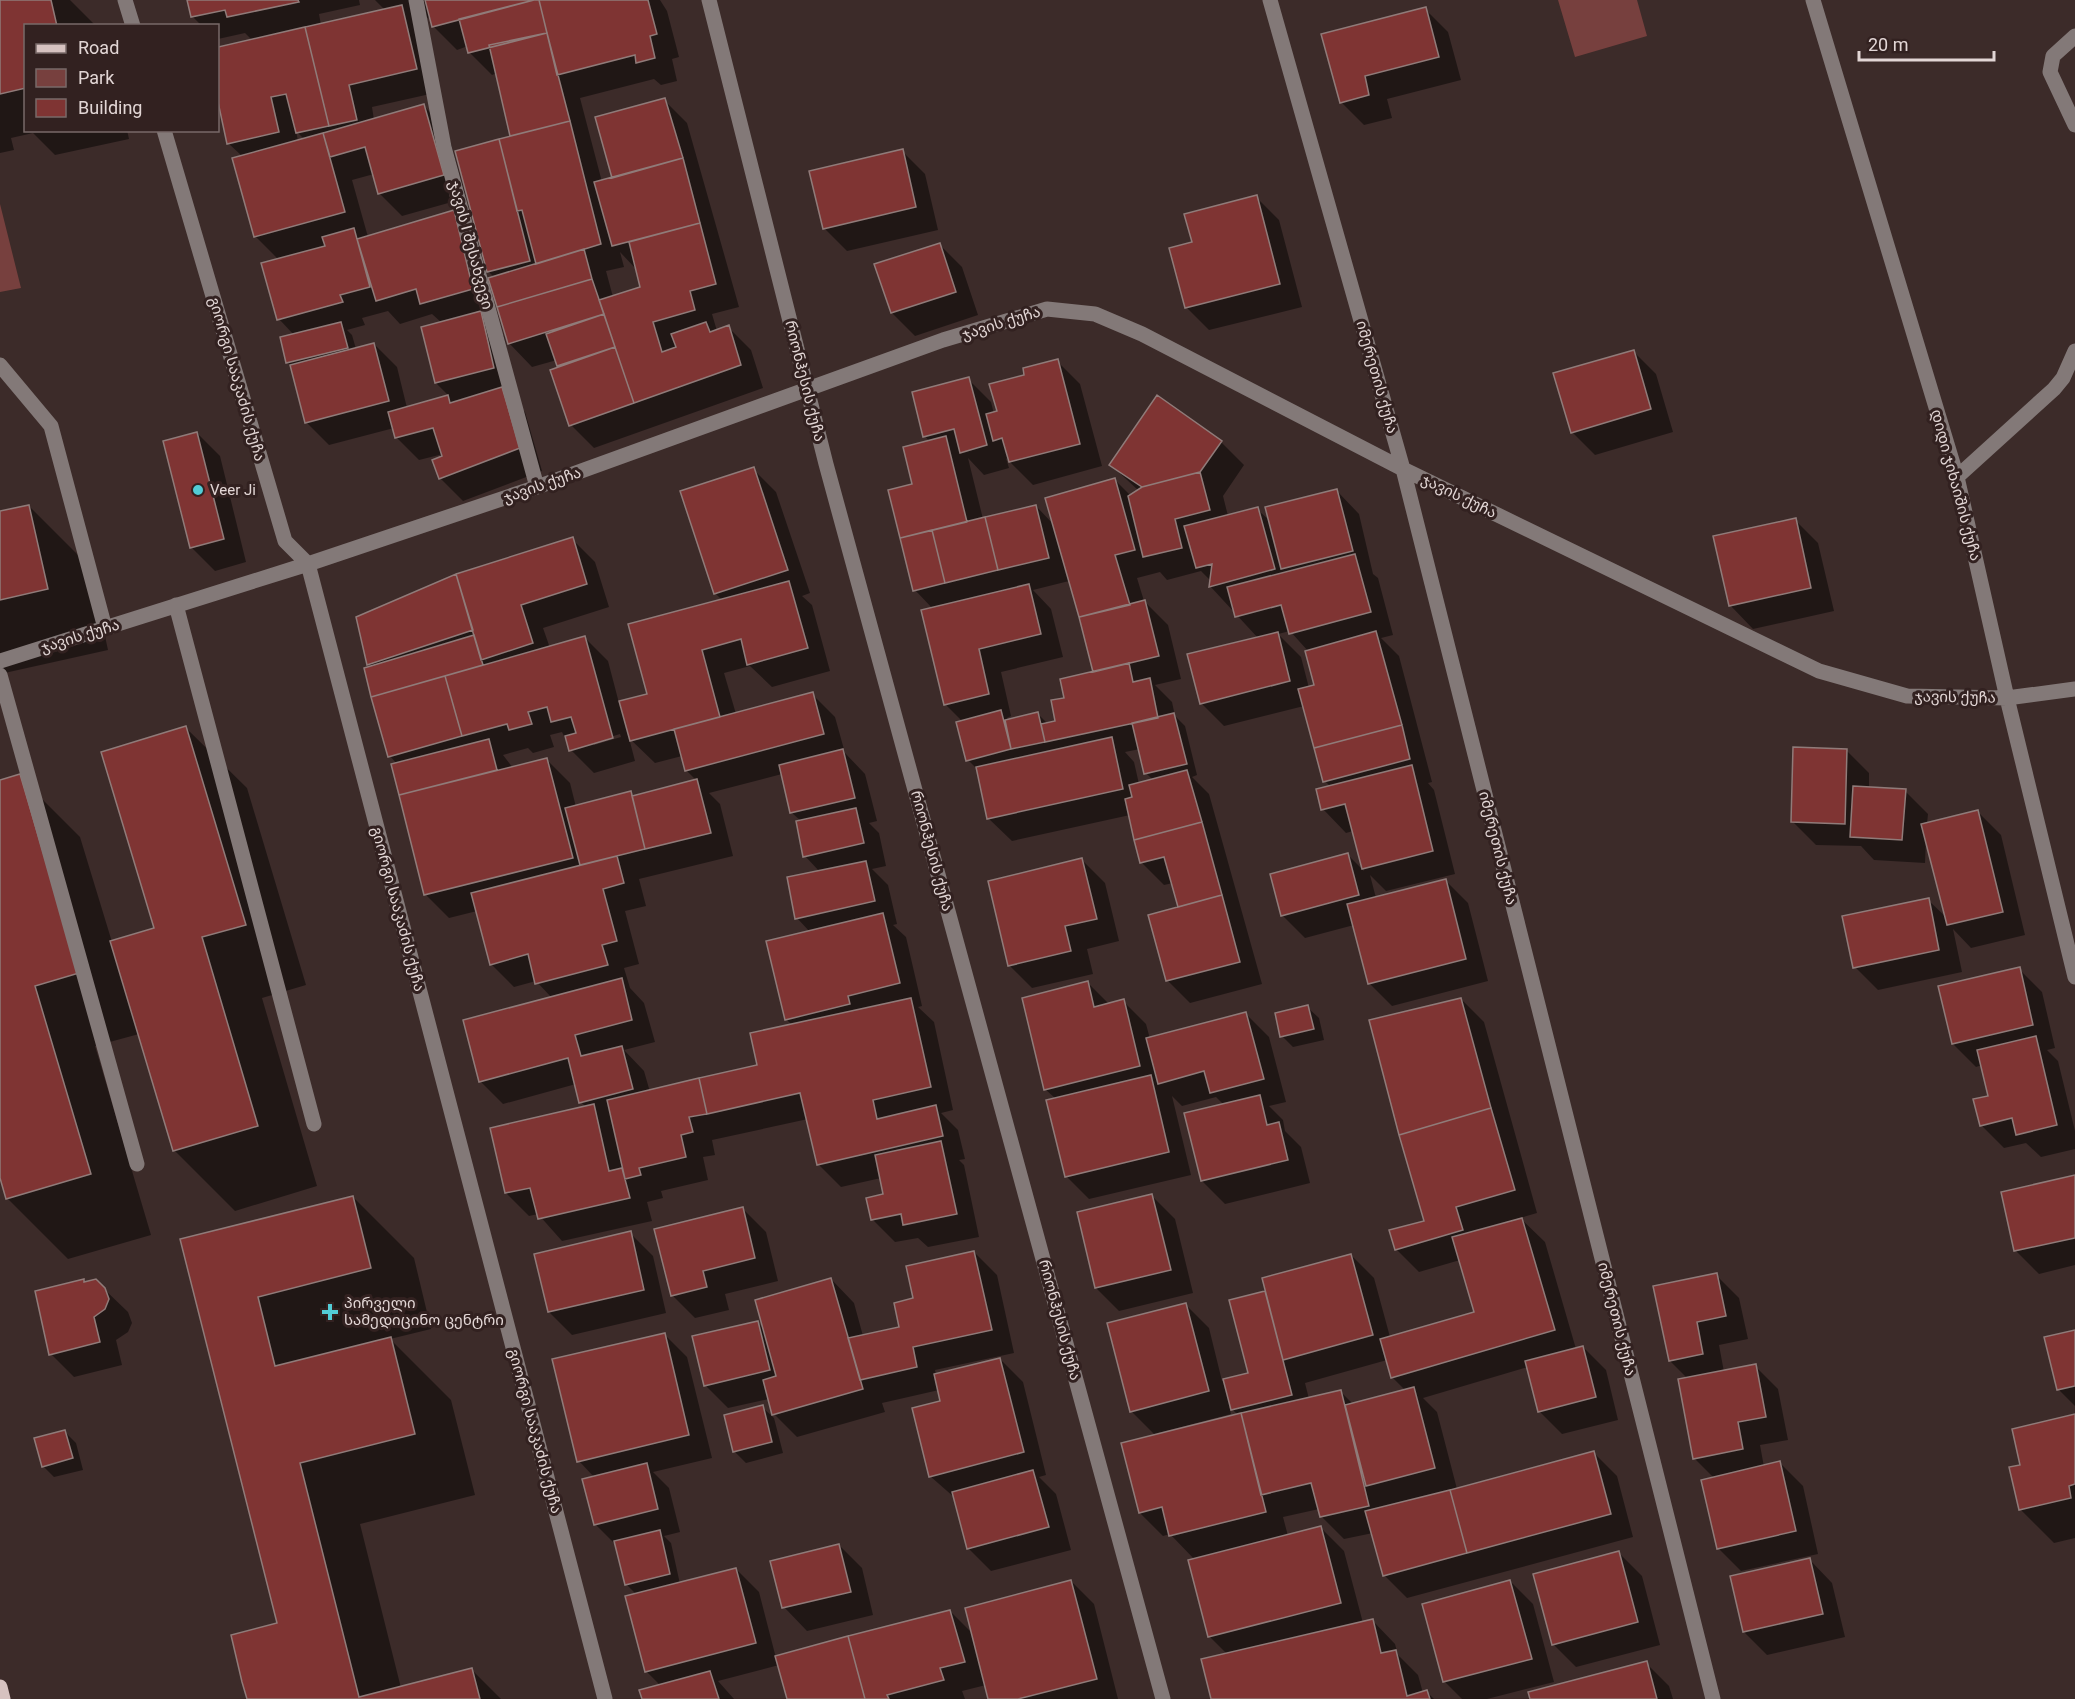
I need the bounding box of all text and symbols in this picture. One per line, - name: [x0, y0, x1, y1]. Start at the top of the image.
- legend: [24, 24, 219, 132]
- scale bar: [1859, 24, 1994, 62]
- text: 20 m: [1868, 34, 1908, 55]
- text: Road: [78, 37, 119, 58]
- text: Park: [78, 67, 115, 88]
- text: Building: [78, 97, 142, 118]
- street label: ჯავის I შესახვევი: [445, 179, 497, 311]
- street label: გიორგი სააკაძის ქუჩა: [205, 295, 269, 463]
- street label: ჯავის ქუჩა: [959, 302, 1043, 344]
- street label: იმერეთის ქუჩა: [1352, 318, 1402, 436]
- street label: რიონჰესის ქუჩა: [781, 319, 829, 443]
- street label: დიდი ჯიხაიშის ქუჩა: [1927, 407, 1985, 563]
- street label: ჯავის ქუჩა: [501, 463, 583, 507]
- street label: ჯავის ქუჩა: [1418, 470, 1500, 522]
- place label: Veer Ji: [210, 481, 256, 499]
- marker: Veer Ji: [191, 483, 205, 497]
- street label: ჯავის ქუჩა: [38, 615, 122, 657]
- street label: ჯავის ქუჩა: [1914, 687, 1996, 707]
- street label: რიონჰესის ქუჩა: [907, 789, 957, 913]
- street label: იმერეთის ქუჩა: [1475, 789, 1521, 907]
- street label: გიორგი სააკაძის ქუჩა: [367, 825, 429, 993]
- street label: რიონჰესის ქუჩა: [1035, 1258, 1085, 1382]
- street label: იმერეთის ქუჩა: [1594, 1260, 1640, 1378]
- place label: პირველი სამედიცინო ცენტრი: [344, 1294, 504, 1329]
- marker: პირველი სამედიცინო ცენტრი: [321, 1303, 339, 1321]
- street label: გიორგი სააკაძის ქუჩა: [504, 1347, 566, 1515]

